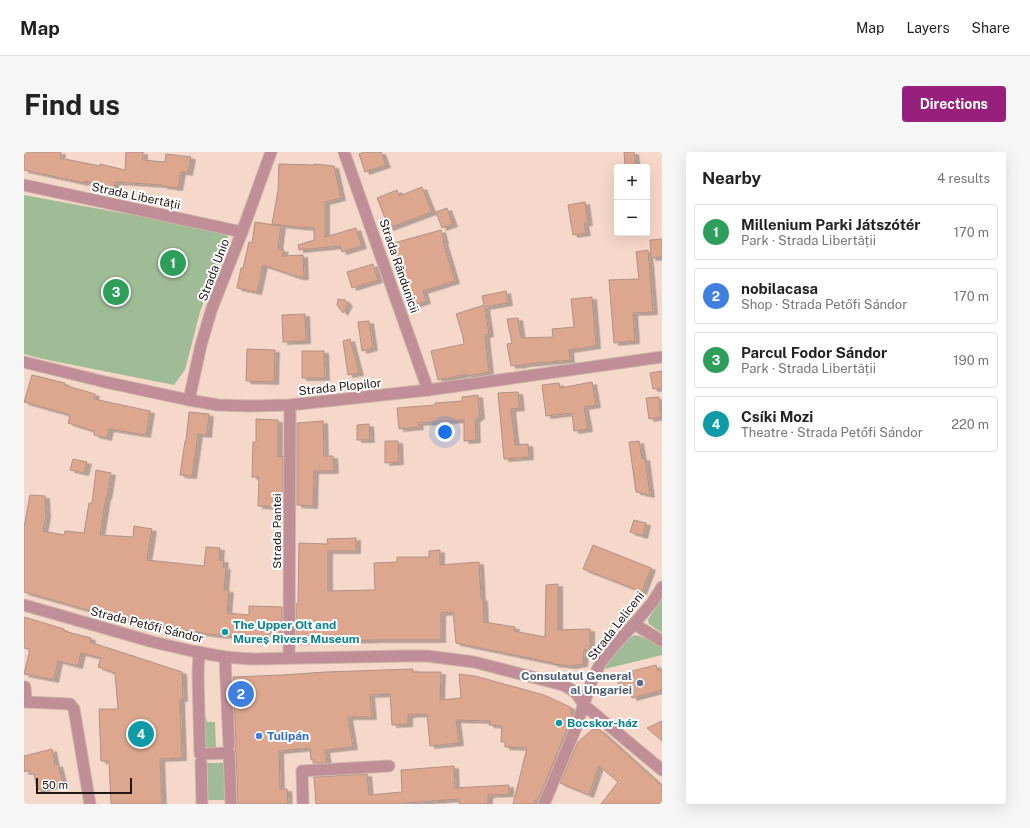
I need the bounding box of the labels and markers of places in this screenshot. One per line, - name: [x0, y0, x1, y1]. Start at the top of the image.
- pin: 1: [160, 248, 186, 278]
- pin: 3: [103, 277, 129, 307]
- place label: The Upper Olt and Mureș Rivers Museum: [233, 618, 360, 646]
- marker: The Upper Olt and Mureș Rivers Museum: [220, 627, 230, 637]
- place label: Consulatul General al Ungariei: [521, 669, 632, 697]
- marker: Consulatul General al Ungariei: [635, 678, 645, 688]
- pin: 2: [228, 679, 254, 709]
- place label: Bocskor-ház: [567, 716, 638, 730]
- marker: Bocskor-ház: [554, 718, 564, 728]
- pin: 4: [128, 719, 154, 749]
- place label: Tulipán: [267, 729, 309, 743]
- marker: Tulipán: [254, 731, 264, 741]

